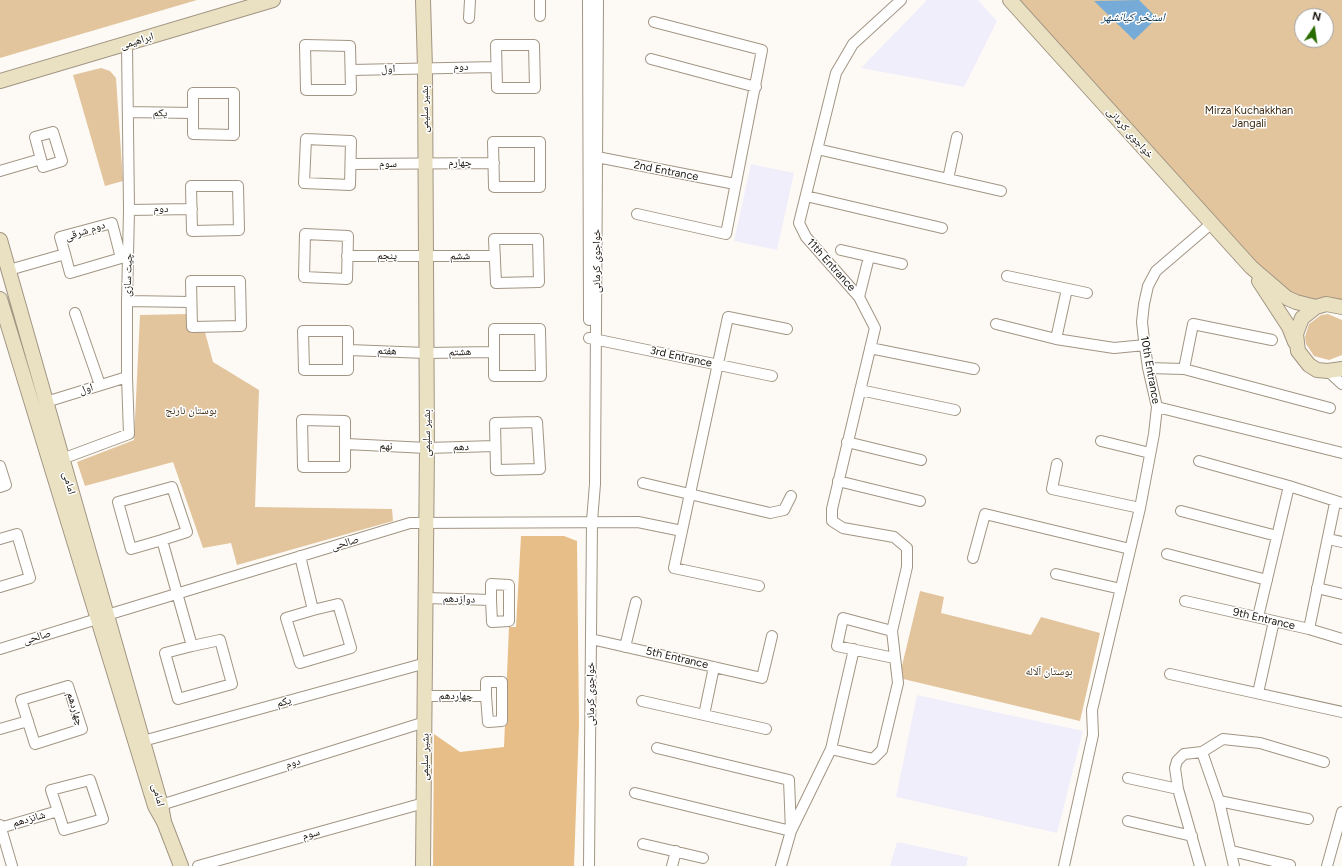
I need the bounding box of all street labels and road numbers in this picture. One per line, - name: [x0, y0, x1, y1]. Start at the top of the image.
- street label: ابراهیمی: [119, 30, 155, 52]
- street label: دوم: [453, 60, 469, 74]
- street label: اول: [381, 62, 395, 76]
- street label: بشیر سلیمی: [418, 85, 432, 133]
- street label: خواجوی کرمانی: [1104, 105, 1156, 161]
- street label: یکم: [153, 106, 167, 120]
- street label: چهارم: [448, 156, 472, 170]
- street label: سوم: [379, 157, 397, 171]
- street label: 2nd Entrance: [633, 158, 699, 184]
- street label: دوم: [153, 202, 169, 216]
- street label: دوم شرقی: [63, 218, 107, 244]
- street label: خواجوی کرمانی: [590, 229, 604, 293]
- street label: 11th Entrance: [804, 236, 858, 294]
- street label: پنجم: [377, 249, 397, 263]
- street label: ششم: [450, 249, 470, 263]
- street label: چیت سازی: [121, 253, 135, 297]
- street label: 10th Entrance: [1138, 335, 1162, 405]
- street label: هفتم: [377, 344, 397, 358]
- street label: 3rd Entrance: [649, 344, 713, 370]
- street label: هشتم: [449, 345, 471, 359]
- street label: اول: [77, 381, 95, 397]
- street label: بشیر سلیمی: [420, 409, 434, 457]
- street label: نهم: [379, 439, 393, 453]
- street label: دهم: [453, 440, 469, 454]
- street label: امامی: [59, 470, 79, 496]
- street label: صالحی: [329, 533, 361, 553]
- street label: دوازدهم: [443, 592, 475, 606]
- street label: 9th Entrance: [1232, 605, 1296, 633]
- street label: صالحی: [21, 627, 53, 647]
- street label: 5th Entrance: [645, 644, 709, 672]
- street label: خواجوی کرمانی: [584, 662, 598, 726]
- street label: چهاردهم: [439, 689, 473, 703]
- street label: چهاردهم: [64, 691, 86, 727]
- street label: یکم: [275, 694, 293, 710]
- street label: بشیر سلیمی: [418, 733, 432, 781]
- street label: دوم: [284, 754, 302, 772]
- street label: امامی: [149, 782, 167, 808]
- street label: شانزدهم: [11, 808, 47, 830]
- street label: سوم: [301, 825, 321, 843]

